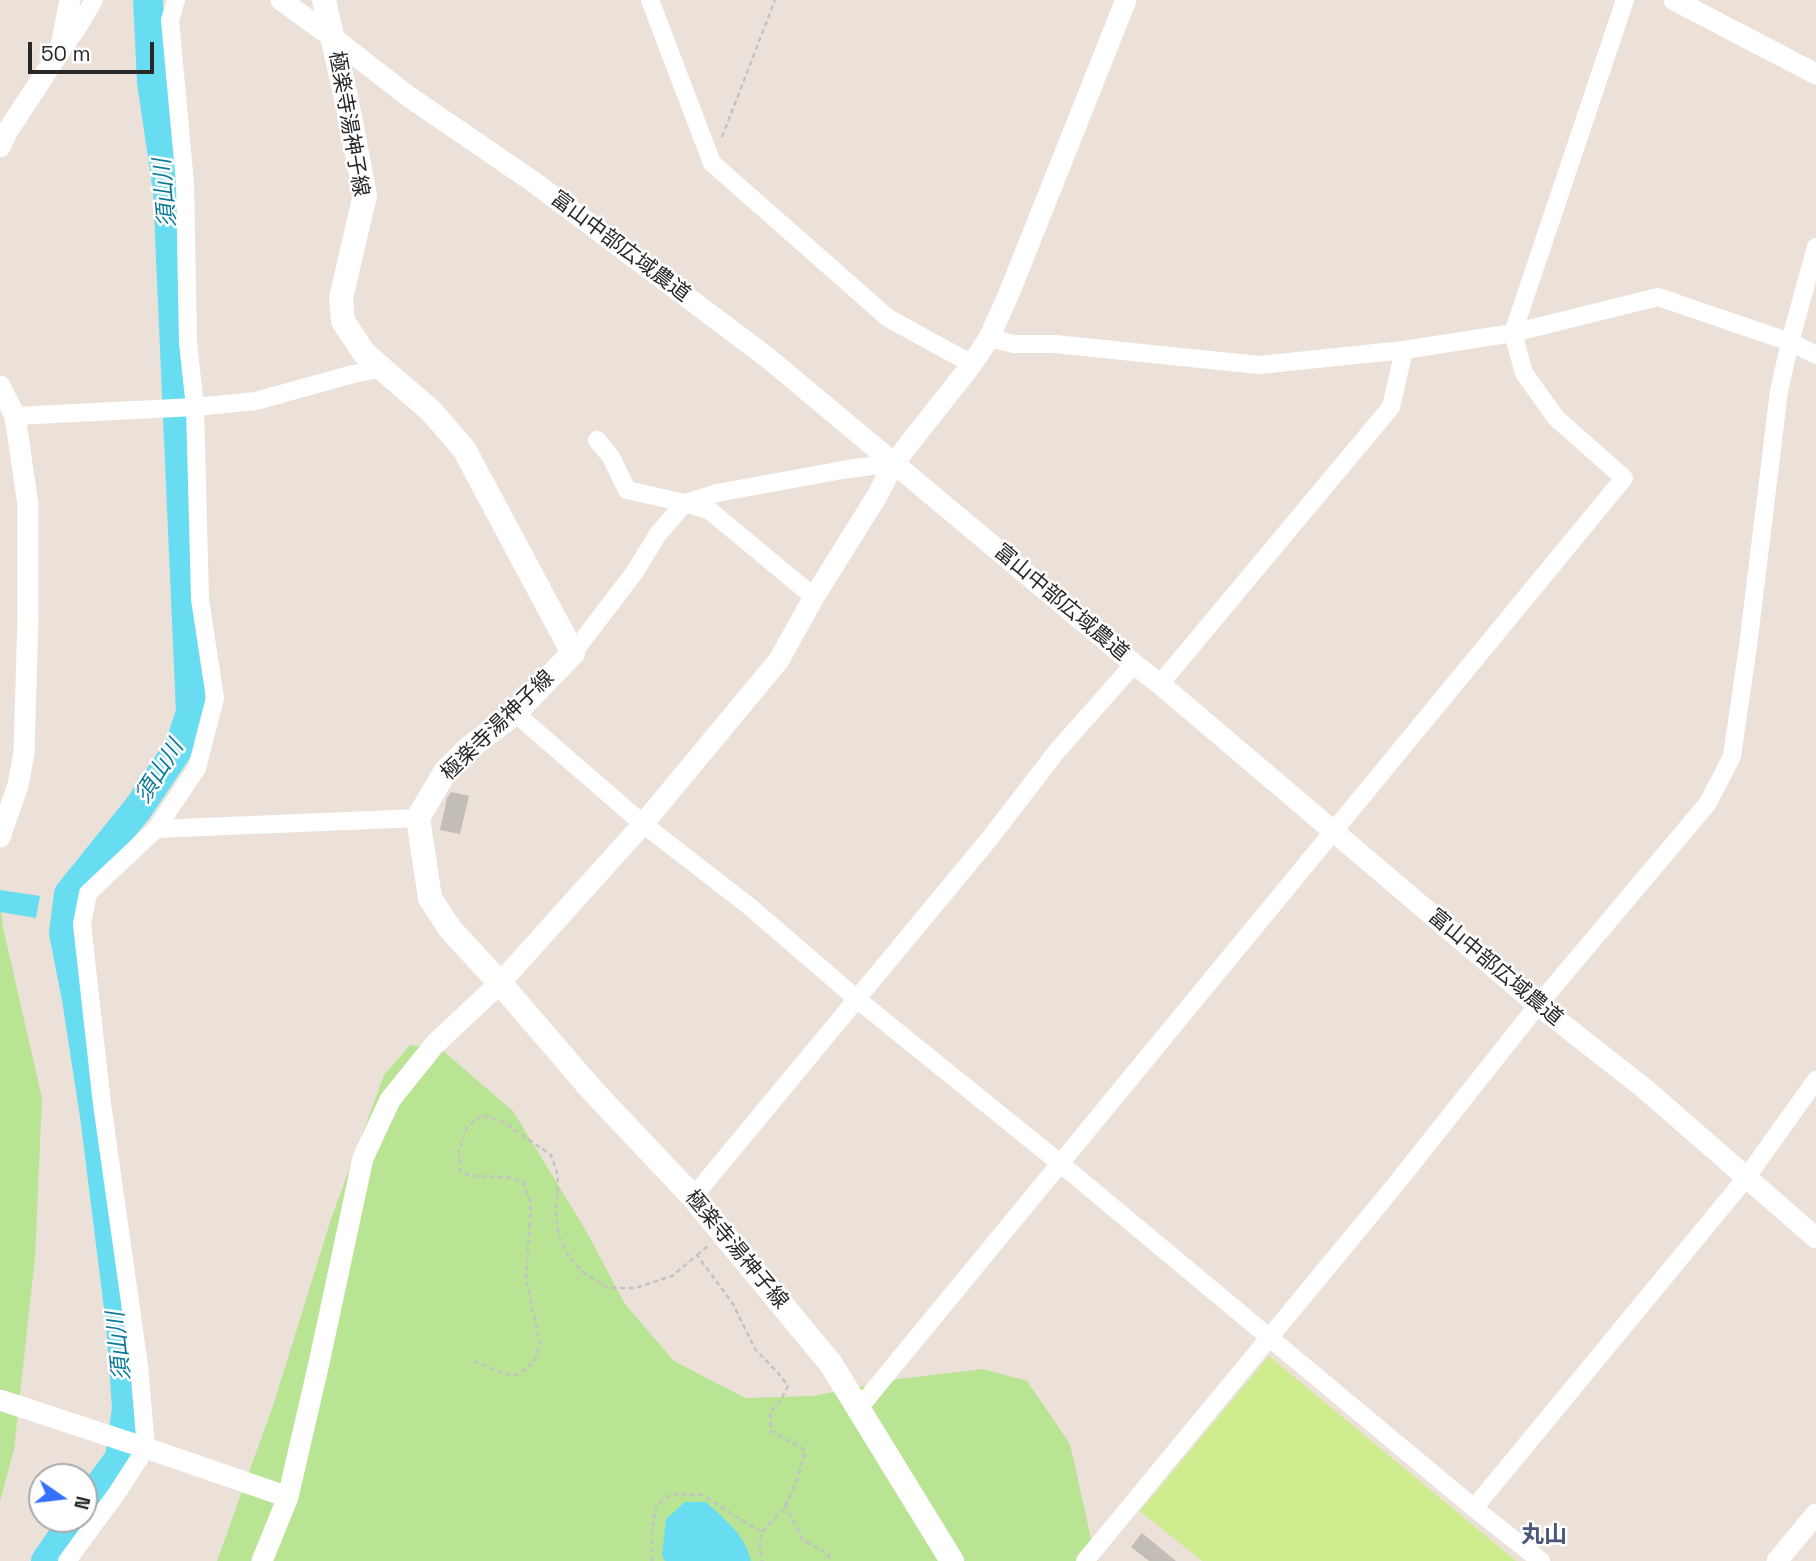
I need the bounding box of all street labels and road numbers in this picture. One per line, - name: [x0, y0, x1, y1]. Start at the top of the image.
- street label: 極楽寺湯神子線: [323, 49, 373, 199]
- street label: 富山中部広域農道: [545, 186, 695, 308]
- street label: 富山中部広域農道: [989, 539, 1133, 667]
- street label: 極楽寺湯神子線: [436, 666, 560, 786]
- street label: 富山中部広域農道: [1423, 904, 1567, 1032]
- street label: 極楽寺湯神子線: [679, 1186, 793, 1314]

